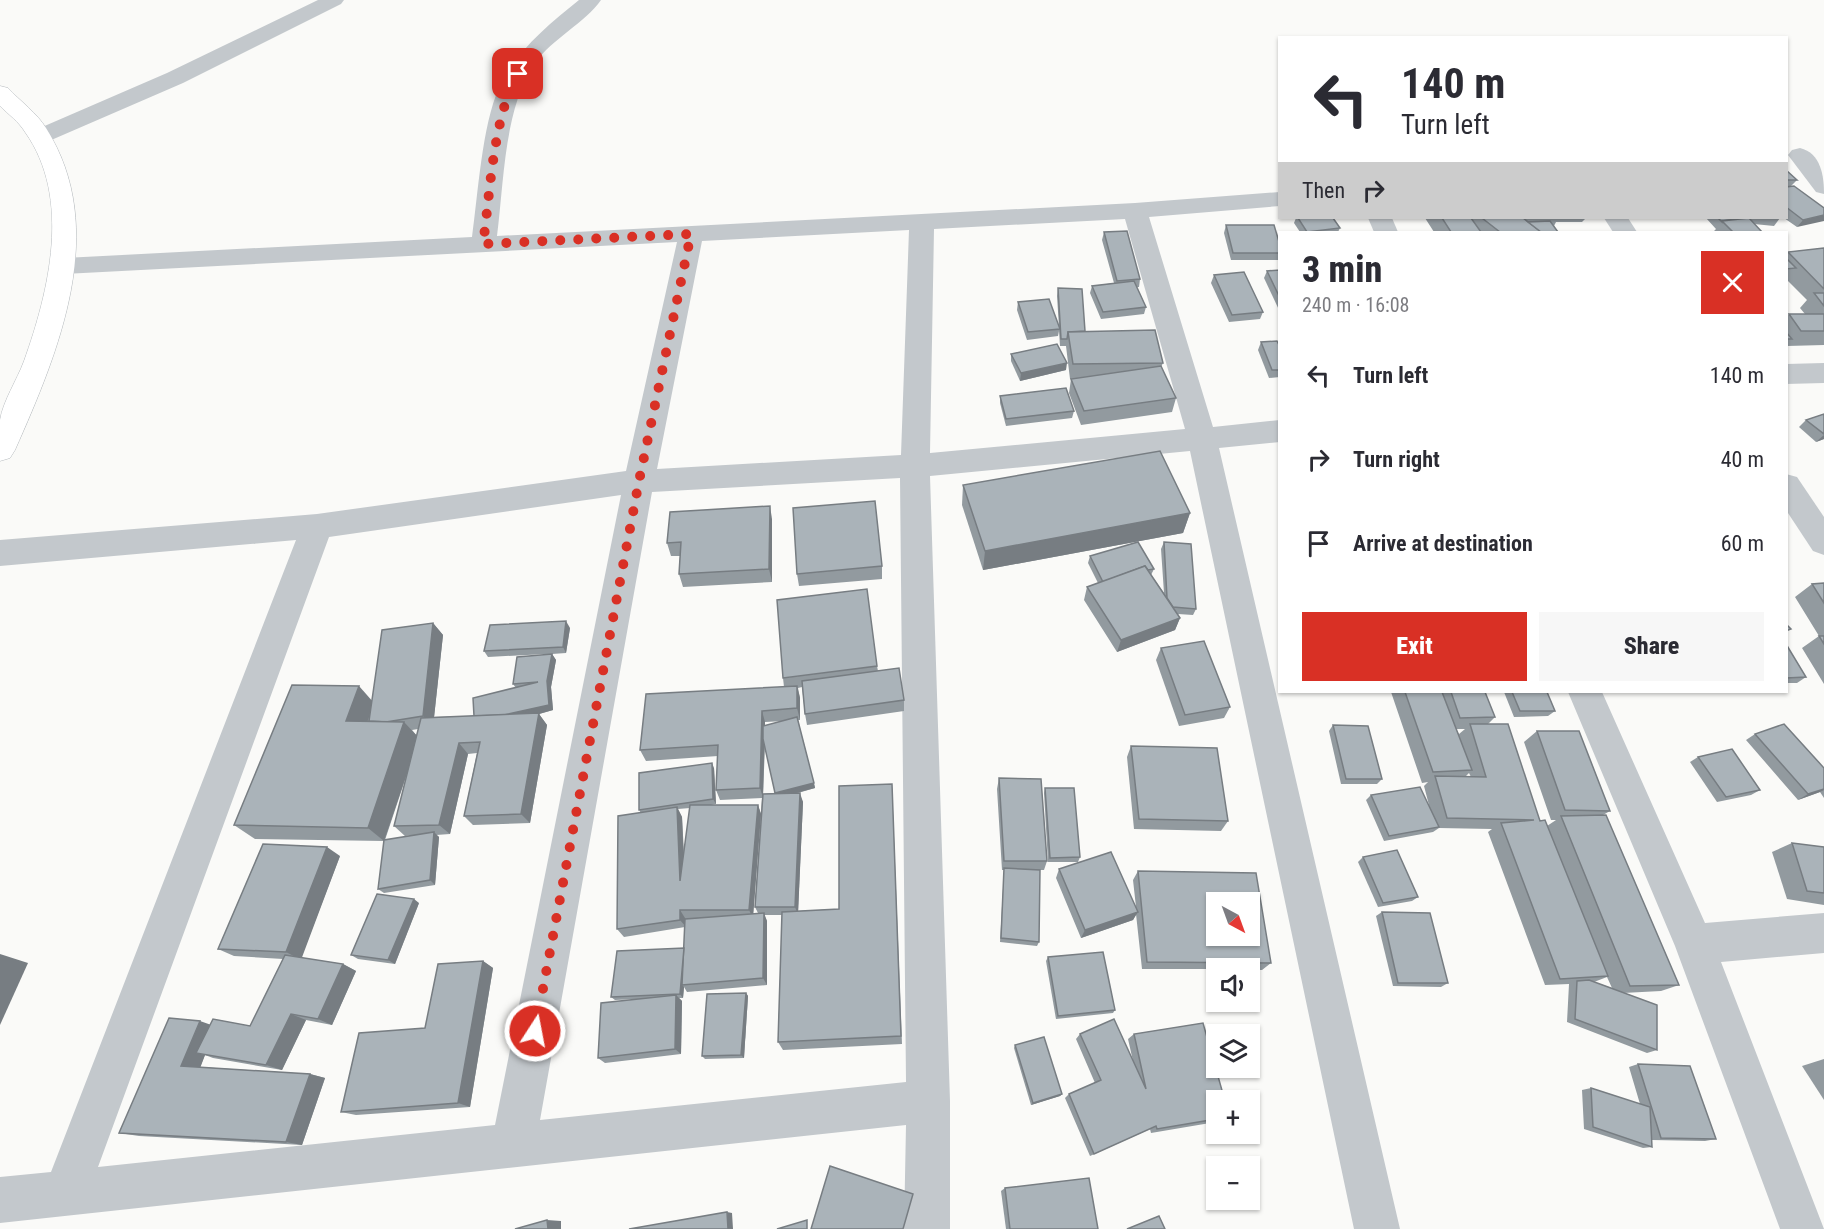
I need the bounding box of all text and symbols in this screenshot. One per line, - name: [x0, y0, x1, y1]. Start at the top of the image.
- pin: [492, 48, 543, 99]
- icon: arrive: [501, 57, 534, 90]
- text: 140 m: [1401, 59, 1506, 108]
- icon: left: [1302, 60, 1380, 138]
- text: Turn left: [1401, 109, 1490, 141]
- icon: right: [1357, 174, 1390, 207]
- text: Then: [1302, 178, 1345, 203]
- text: 3 min: [1302, 249, 1382, 291]
- button: close: [1701, 251, 1764, 314]
- text: 240 m · 16:08: [1302, 293, 1409, 317]
- icon: left: [1302, 359, 1335, 392]
- text: Turn left: [1353, 363, 1428, 388]
- text: 140 m: [1710, 363, 1764, 388]
- icon: right: [1302, 443, 1335, 476]
- text: Turn right: [1353, 447, 1440, 472]
- text: 40 m: [1721, 447, 1764, 472]
- icon: arrive: [1302, 527, 1335, 560]
- text: Arrive at destination: [1353, 531, 1533, 556]
- text: 60 m: [1721, 531, 1764, 556]
- button: Exit: [1302, 612, 1527, 681]
- button: Share: [1539, 612, 1764, 681]
- north arrow: [1206, 892, 1260, 946]
- map controls: [1206, 892, 1260, 1210]
- button: sound: [1206, 958, 1260, 1012]
- position arrow: [503, 999, 567, 1063]
- button: layers: [1206, 1024, 1260, 1078]
- button: +: [1206, 1090, 1260, 1144]
- button: −: [1206, 1156, 1260, 1210]

